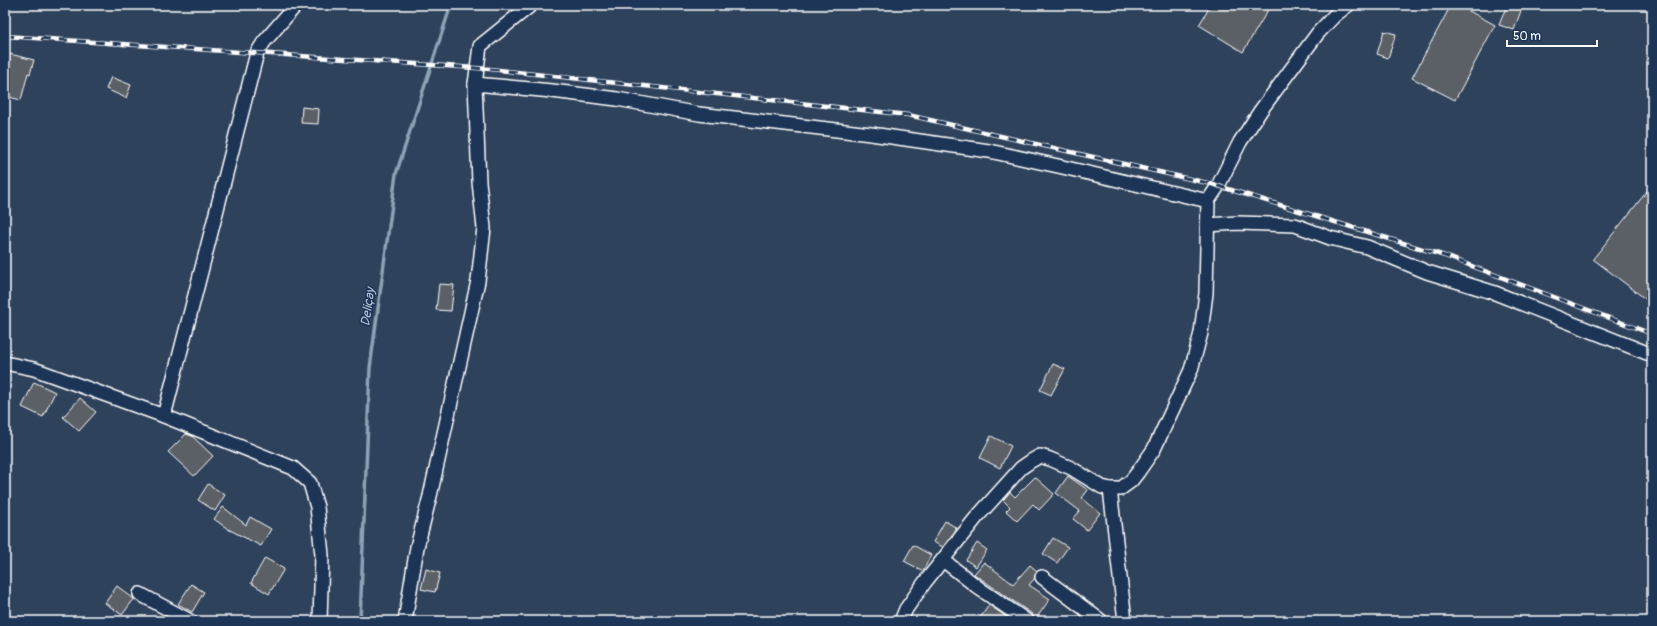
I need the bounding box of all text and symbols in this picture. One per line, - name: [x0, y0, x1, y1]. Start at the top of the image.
- scale bar: [1507, 22, 1597, 48]
- text: 50 m: [1513, 29, 1541, 44]
- water label: Deliçay: [357, 285, 379, 327]

